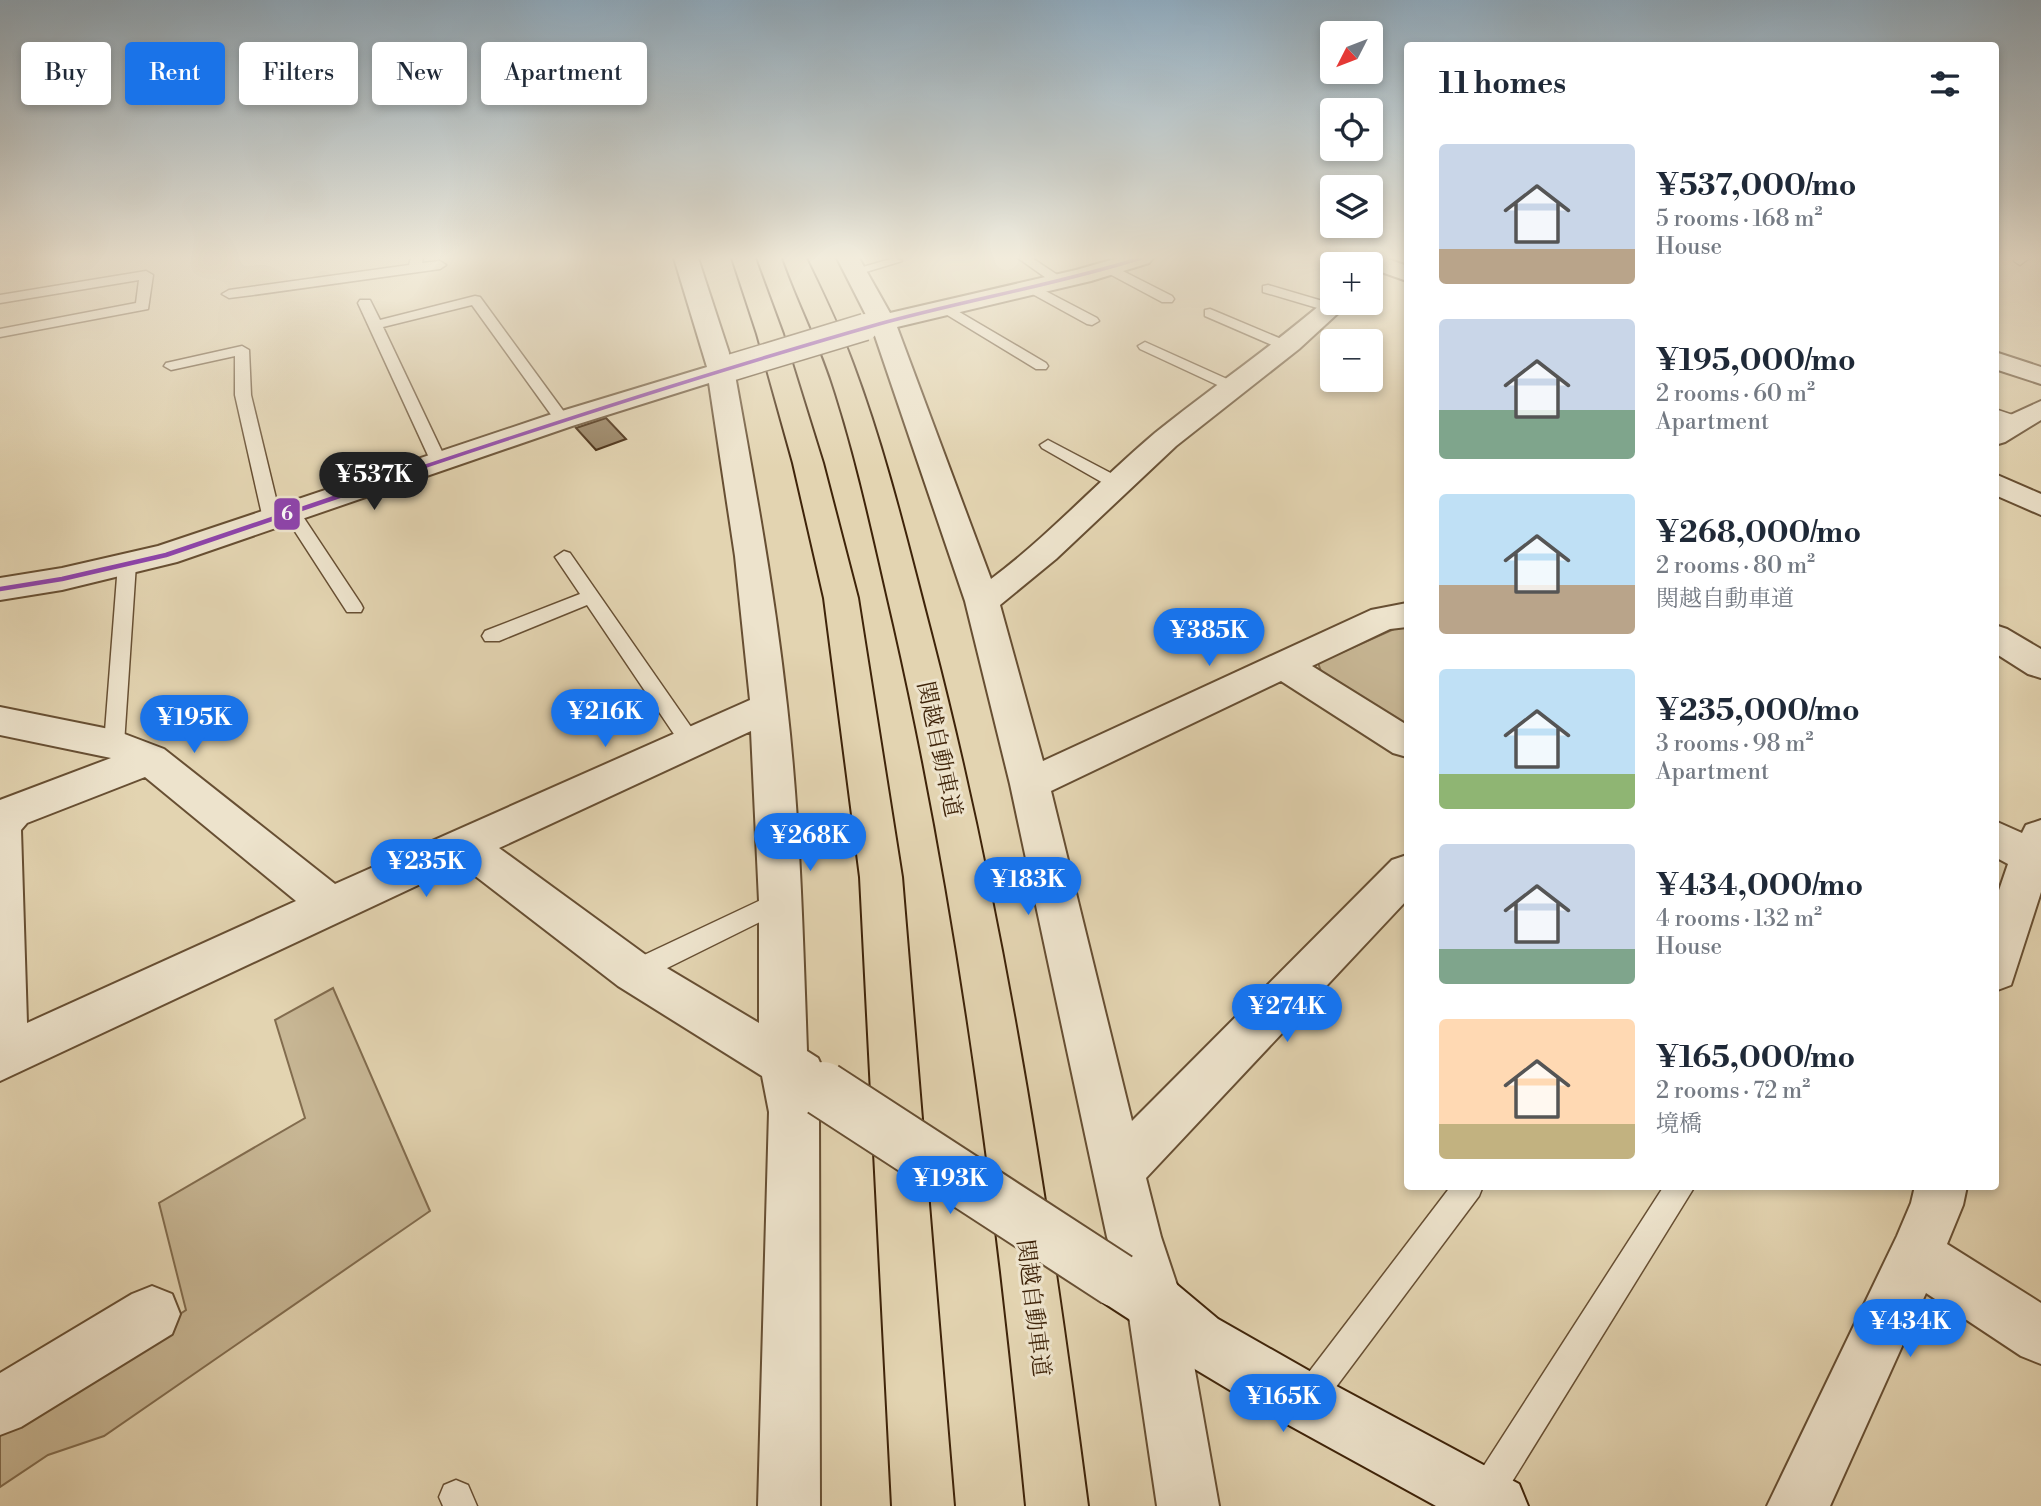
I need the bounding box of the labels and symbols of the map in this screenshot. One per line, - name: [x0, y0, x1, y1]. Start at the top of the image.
- north arrow: [1320, 21, 1382, 84]
- pin: ¥537K: [325, 452, 423, 512]
- line badge: 6: [273, 497, 301, 531]
- text: 6: [281, 502, 293, 526]
- pin: ¥385K: [1160, 608, 1258, 668]
- street label: 関越自動車道: [911, 679, 967, 820]
- pin: ¥216K: [556, 690, 654, 749]
- pin: ¥195K: [145, 696, 243, 755]
- pin: ¥268K: [761, 814, 859, 873]
- pin: ¥235K: [377, 839, 475, 899]
- pin: ¥183K: [979, 858, 1077, 917]
- pin: ¥274K: [1238, 984, 1336, 1044]
- pin: ¥193K: [901, 1156, 999, 1216]
- street label: 関越自動車道: [1011, 1238, 1055, 1378]
- pin: ¥434K: [1861, 1300, 1959, 1359]
- pin: ¥165K: [1234, 1374, 1332, 1434]

